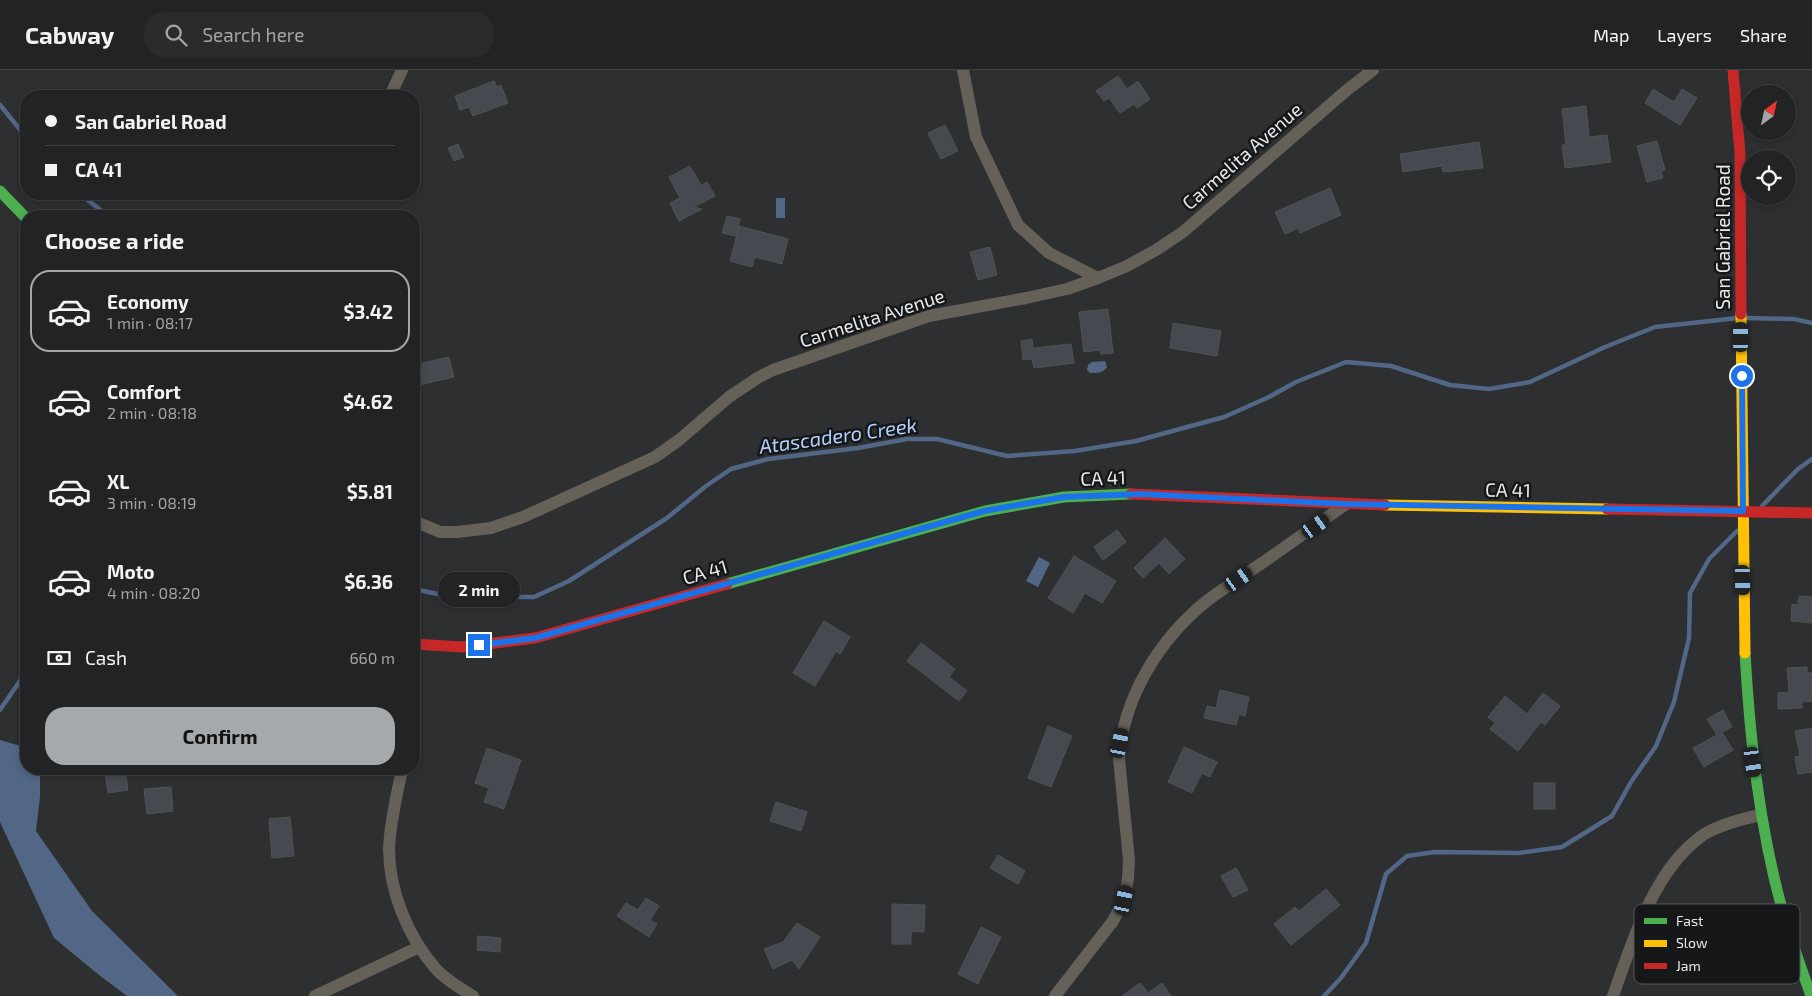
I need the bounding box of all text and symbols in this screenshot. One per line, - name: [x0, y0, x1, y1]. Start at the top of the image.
- search box: [144, 12, 494, 57]
- text: Cabway: [25, 20, 114, 49]
- icon: search: [162, 21, 190, 49]
- text: Search here: [202, 23, 304, 46]
- text: Map: [1593, 24, 1629, 46]
- text: Layers: [1657, 24, 1712, 46]
- text: Share: [1740, 24, 1787, 46]
- north arrow: [1741, 85, 1796, 140]
- map controls: [1741, 85, 1796, 205]
- street label: Carmelita Avenue: [1177, 97, 1306, 214]
- text: San Gabriel Road: [75, 110, 226, 133]
- button: locate: [1741, 150, 1796, 205]
- text: CA 41: [75, 158, 123, 181]
- street label: San Gabriel Road: [1711, 164, 1734, 310]
- text: Choose a ride: [45, 227, 184, 253]
- street label: Carmelita Avenue: [796, 283, 947, 352]
- icon: car: [47, 289, 92, 334]
- text: Economy: [107, 290, 189, 313]
- text: $3.42: [344, 300, 393, 323]
- text: 1 min · 08:17: [107, 313, 193, 332]
- car: [1733, 322, 1748, 352]
- route start: [1731, 365, 1753, 387]
- icon: car: [47, 379, 92, 424]
- text: Comfort: [107, 380, 181, 403]
- text: $4.62: [343, 390, 393, 413]
- text: 2 min · 08:18: [107, 403, 197, 422]
- water label: Atascadero Creek: [756, 412, 918, 458]
- street label: CA 41: [1080, 465, 1126, 490]
- icon: car: [47, 469, 92, 514]
- text: XL: [107, 470, 129, 493]
- street label: CA 41: [1485, 478, 1531, 501]
- text: $5.81: [347, 480, 393, 503]
- text: 3 min · 08:19: [107, 493, 196, 512]
- car: [1299, 511, 1332, 541]
- street label: CA 41: [680, 554, 730, 589]
- icon: car: [47, 559, 92, 604]
- text: Moto: [107, 560, 155, 583]
- car: [1222, 564, 1255, 594]
- car: [1735, 565, 1750, 595]
- text: $6.36: [344, 570, 393, 593]
- callout: 2 min: [438, 572, 520, 608]
- text: 2 min: [459, 580, 499, 599]
- text: 4 min · 08:20: [107, 583, 200, 602]
- route end: [468, 634, 490, 656]
- icon: cash: [45, 644, 73, 672]
- text: Cash: [85, 646, 127, 669]
- text: 660 m: [349, 648, 395, 667]
- button: Confirm: [45, 707, 395, 765]
- car: [1109, 727, 1130, 759]
- car: [1743, 746, 1762, 778]
- car: [1113, 884, 1134, 916]
- legend: [1634, 904, 1800, 984]
- text: Fast: [1676, 912, 1703, 929]
- text: Slow: [1676, 934, 1708, 951]
- text: Jam: [1676, 957, 1701, 974]

